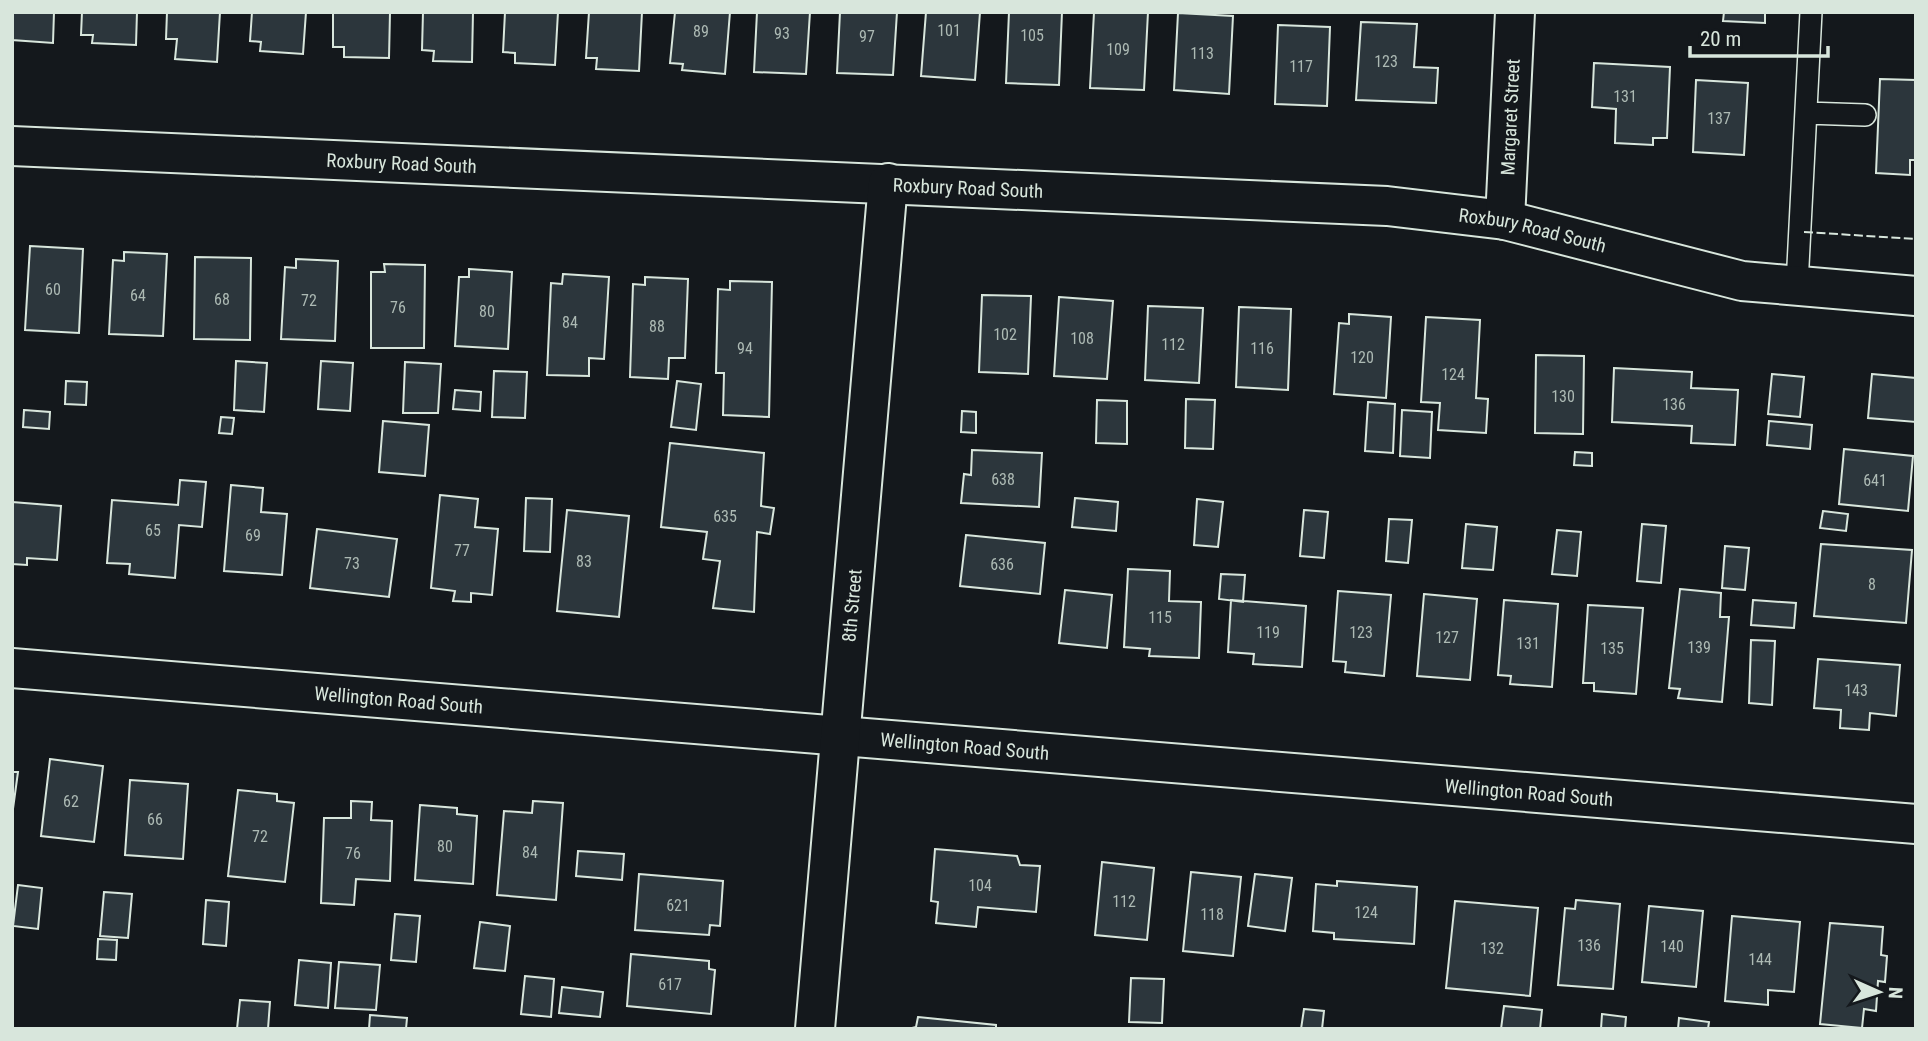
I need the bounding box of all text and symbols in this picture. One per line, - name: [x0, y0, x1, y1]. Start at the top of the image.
- scale bar: [1690, 14, 1828, 58]
- house number: 101: [937, 21, 961, 40]
- house number: 89: [693, 22, 709, 41]
- house number: 93: [774, 24, 790, 43]
- house number: 105: [1020, 26, 1044, 45]
- house number: 97: [859, 27, 875, 46]
- text: 20 m: [1700, 27, 1741, 51]
- house number: 109: [1106, 40, 1130, 59]
- house number: 113: [1190, 44, 1214, 63]
- house number: 123: [1374, 52, 1398, 71]
- house number: 117: [1289, 57, 1313, 76]
- street label: Margaret Street: [1496, 58, 1524, 176]
- house number: 131: [1613, 87, 1637, 106]
- house number: 137: [1707, 109, 1731, 128]
- street label: Roxbury Road South: [326, 148, 477, 178]
- street label: Roxbury Road South: [892, 173, 1044, 202]
- street label: Roxbury Road South: [1458, 203, 1609, 257]
- house number: 60: [45, 280, 61, 299]
- house number: 64: [130, 286, 146, 305]
- house number: 68: [214, 290, 230, 309]
- house number: 72: [301, 291, 317, 310]
- house number: 76: [390, 298, 406, 317]
- house number: 80: [479, 302, 495, 321]
- house number: 84: [562, 313, 578, 332]
- house number: 88: [649, 317, 665, 336]
- house number: 102: [993, 325, 1017, 344]
- house number: 108: [1070, 329, 1094, 348]
- house number: 112: [1161, 335, 1185, 354]
- house number: 94: [737, 339, 753, 358]
- house number: 116: [1250, 339, 1274, 358]
- house number: 120: [1350, 348, 1374, 367]
- house number: 124: [1441, 365, 1465, 384]
- house number: 130: [1551, 387, 1575, 406]
- house number: 136: [1662, 395, 1686, 414]
- house number: 638: [991, 470, 1015, 489]
- house number: 641: [1863, 471, 1887, 490]
- house number: 635: [713, 507, 737, 526]
- house number: 65: [145, 521, 161, 540]
- house number: 69: [245, 526, 261, 545]
- house number: 77: [454, 541, 470, 560]
- house number: 83: [576, 552, 592, 571]
- house number: 73: [344, 554, 360, 573]
- house number: 636: [990, 555, 1014, 574]
- street label: 8th Street: [837, 568, 866, 643]
- house number: 8: [1868, 575, 1876, 594]
- house number: 115: [1148, 608, 1172, 627]
- house number: 119: [1256, 623, 1280, 642]
- house number: 123: [1349, 623, 1373, 642]
- house number: 127: [1435, 628, 1459, 647]
- house number: 131: [1516, 634, 1540, 653]
- house number: 139: [1687, 638, 1711, 657]
- house number: 135: [1600, 639, 1624, 658]
- street label: Wellington Road South: [313, 681, 484, 718]
- house number: 143: [1844, 681, 1868, 700]
- street label: Wellington Road South: [879, 728, 1050, 764]
- street label: Wellington Road South: [1444, 774, 1614, 811]
- house number: 62: [63, 792, 79, 811]
- house number: 66: [147, 810, 163, 829]
- house number: 72: [252, 827, 268, 846]
- house number: 80: [437, 837, 453, 856]
- house number: 84: [522, 843, 538, 862]
- house number: 76: [345, 844, 361, 863]
- house number: 104: [968, 876, 992, 895]
- house number: 112: [1112, 892, 1136, 911]
- house number: 621: [666, 896, 690, 915]
- house number: 124: [1354, 903, 1378, 922]
- house number: 118: [1200, 905, 1224, 924]
- house number: 136: [1577, 936, 1601, 955]
- house number: 140: [1660, 937, 1684, 956]
- house number: 132: [1480, 939, 1504, 958]
- house number: 144: [1748, 950, 1772, 969]
- north arrow: [1844, 957, 1914, 1027]
- house number: 617: [658, 975, 682, 994]
- text: N: [1884, 986, 1907, 999]

